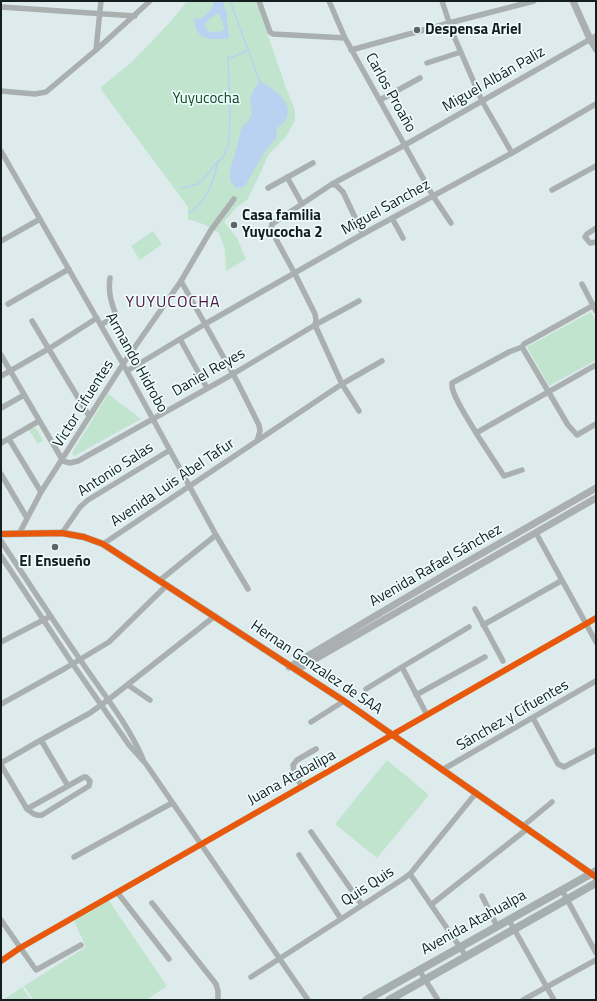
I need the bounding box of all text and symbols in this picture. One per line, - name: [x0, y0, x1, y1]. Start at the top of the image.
- place label: Despensa Ariel: [425, 21, 522, 39]
- marker: Despensa Ariel: [412, 25, 422, 35]
- street label: Miguel Albán Paliz: [440, 43, 548, 117]
- street label: Carlos Proaño: [361, 50, 419, 136]
- park label: Yuyucocha: [173, 90, 239, 108]
- street label: Miguel Sanchez: [339, 176, 433, 240]
- place label: Casa familia Yuyucocha 2: [242, 207, 323, 242]
- marker: Casa familia Yuyucocha 2: [229, 220, 239, 230]
- district label: YUYUCOCHA: [126, 293, 220, 313]
- street label: Armando Hidrobo: [101, 310, 171, 416]
- street label: Daniel Reyes: [169, 345, 249, 401]
- street label: Victor Cifuentes: [50, 357, 118, 451]
- street label: Avenida Luis Abel Tafur: [108, 435, 238, 531]
- street label: Antonio Salas: [75, 439, 157, 501]
- street label: Avenida Rafael Sánchez: [367, 521, 505, 611]
- marker: El Ensueño: [50, 542, 60, 552]
- place label: El Ensueño: [19, 553, 91, 571]
- street label: Hernan Gonzalez de SAA: [247, 617, 385, 719]
- street label: Sánchez y Cifuentes: [454, 677, 572, 755]
- street label: Juana Atabalipa: [245, 746, 339, 810]
- street label: Quis Quis: [338, 863, 398, 911]
- street label: Avenida Atahualpa: [418, 887, 530, 959]

